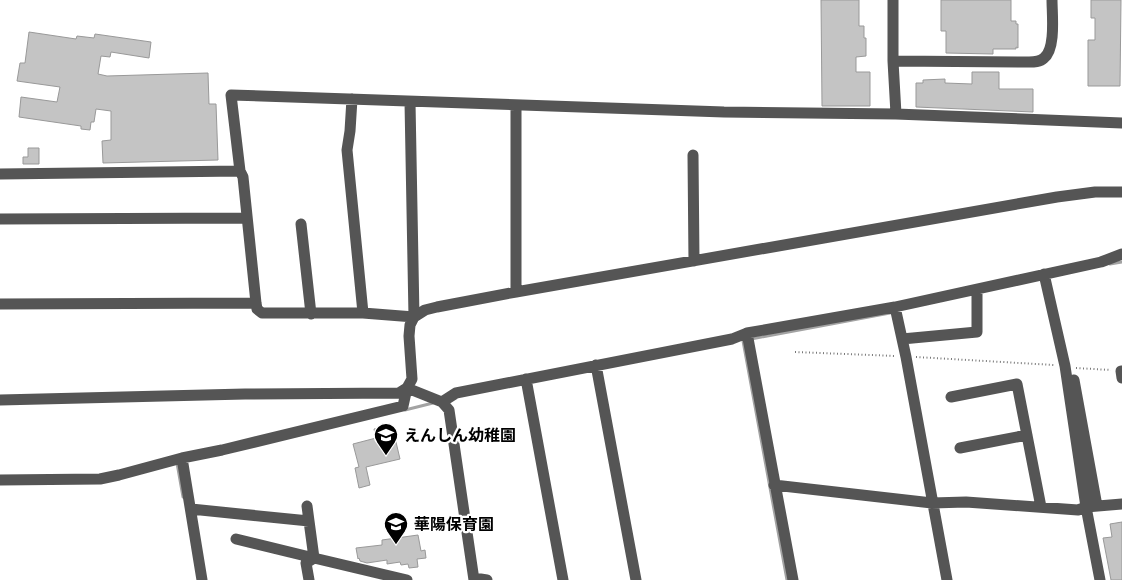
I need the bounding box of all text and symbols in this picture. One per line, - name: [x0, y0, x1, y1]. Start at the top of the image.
- school or university icon: えんしん幼稚園: [373, 422, 399, 456]
- place label: えんしん幼稚園: [404, 426, 516, 445]
- school or university icon: 華陽保育園: [383, 511, 409, 545]
- place label: 華陽保育園: [414, 515, 494, 534]

